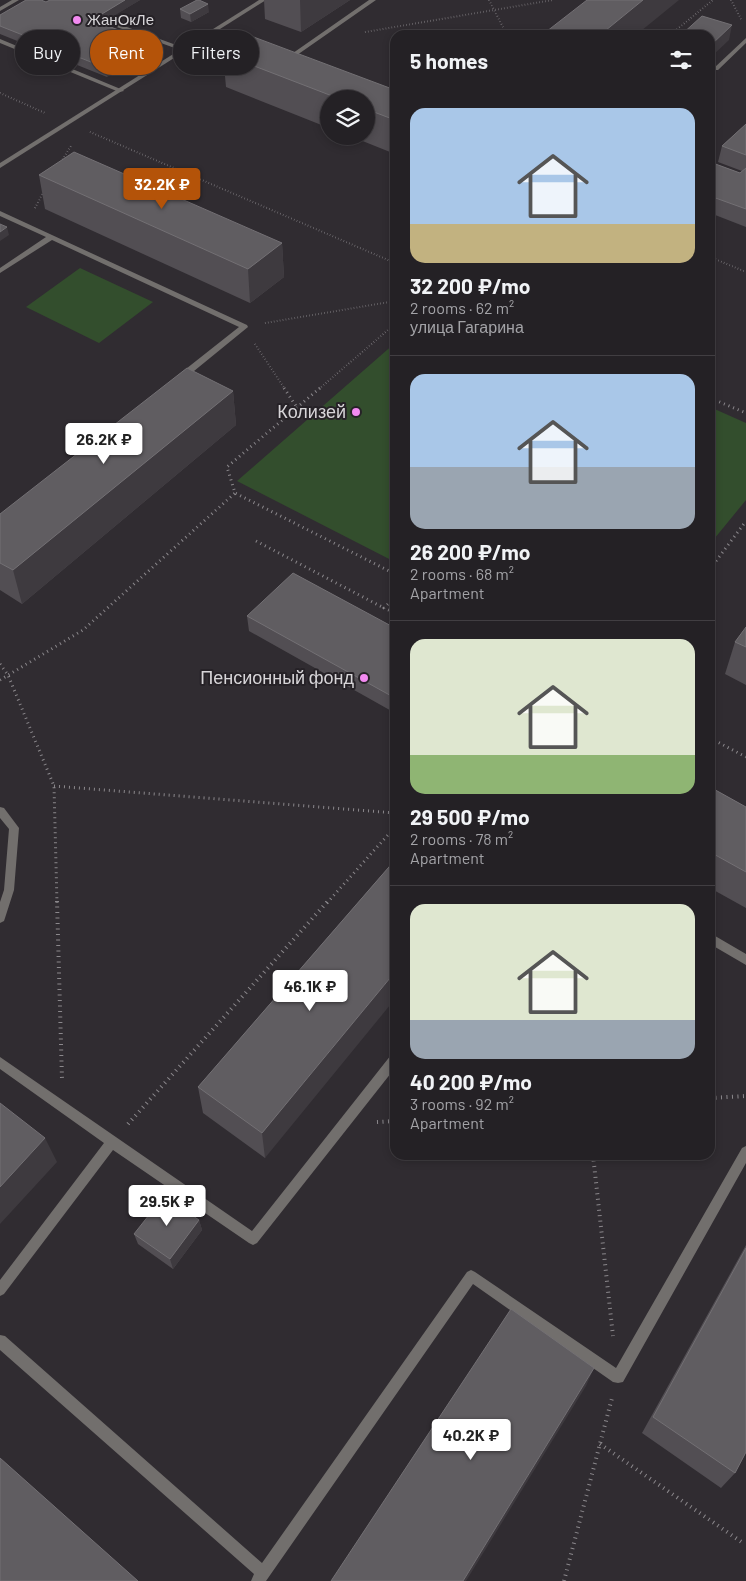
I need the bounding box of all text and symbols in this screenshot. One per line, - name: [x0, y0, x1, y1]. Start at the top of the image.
- place label: ЖанОкЛе: [87, 10, 154, 28]
- marker: ЖанОкЛе: [71, 14, 83, 26]
- chip: Buy: [15, 30, 80, 75]
- chip: Rent: [90, 30, 163, 75]
- chip: Filters: [173, 30, 259, 75]
- icon: filters: [667, 46, 695, 74]
- text: 5 homes: [410, 48, 488, 73]
- map controls: [320, 90, 375, 145]
- button: layers: [320, 90, 375, 145]
- icon: home: [508, 141, 598, 231]
- pin: 32.2K ₽: [116, 168, 208, 210]
- text: 32.2K ₽: [134, 174, 190, 193]
- text: 32 200 ₽/mo: [410, 273, 530, 298]
- text: 2 rooms · 62 m²: [410, 298, 514, 317]
- text: улица Гагарина: [410, 317, 524, 336]
- place label: Колизей: [277, 400, 346, 422]
- marker: Колизей: [350, 406, 362, 418]
- icon: home: [508, 407, 598, 497]
- pin: 26.2K ₽: [58, 422, 150, 465]
- text: 26.2K ₽: [76, 429, 132, 448]
- text: 26 200 ₽/mo: [410, 539, 530, 564]
- text: 2 rooms · 68 m²: [410, 564, 514, 583]
- text: Apartment: [410, 583, 485, 602]
- place label: Пенсионный фонд: [200, 666, 354, 688]
- marker: Пенсионный фонд: [358, 672, 370, 684]
- icon: home: [508, 672, 598, 762]
- text: 29 500 ₽/mo: [410, 804, 530, 829]
- text: 2 rooms · 78 m²: [410, 829, 513, 848]
- text: Apartment: [410, 848, 485, 867]
- icon: home: [508, 937, 598, 1027]
- pin: 46.1K ₽: [264, 970, 356, 1012]
- text: 46.1K ₽: [284, 976, 336, 995]
- text: 40 200 ₽/mo: [410, 1069, 532, 1094]
- text: 3 rooms · 92 m²: [410, 1094, 514, 1113]
- text: Apartment: [410, 1113, 485, 1132]
- pin: 29.5K ₽: [121, 1184, 213, 1227]
- text: 29.5K ₽: [140, 1191, 194, 1210]
- pin: 40.2K ₽: [425, 1418, 517, 1461]
- text: 40.2K ₽: [443, 1425, 499, 1444]

